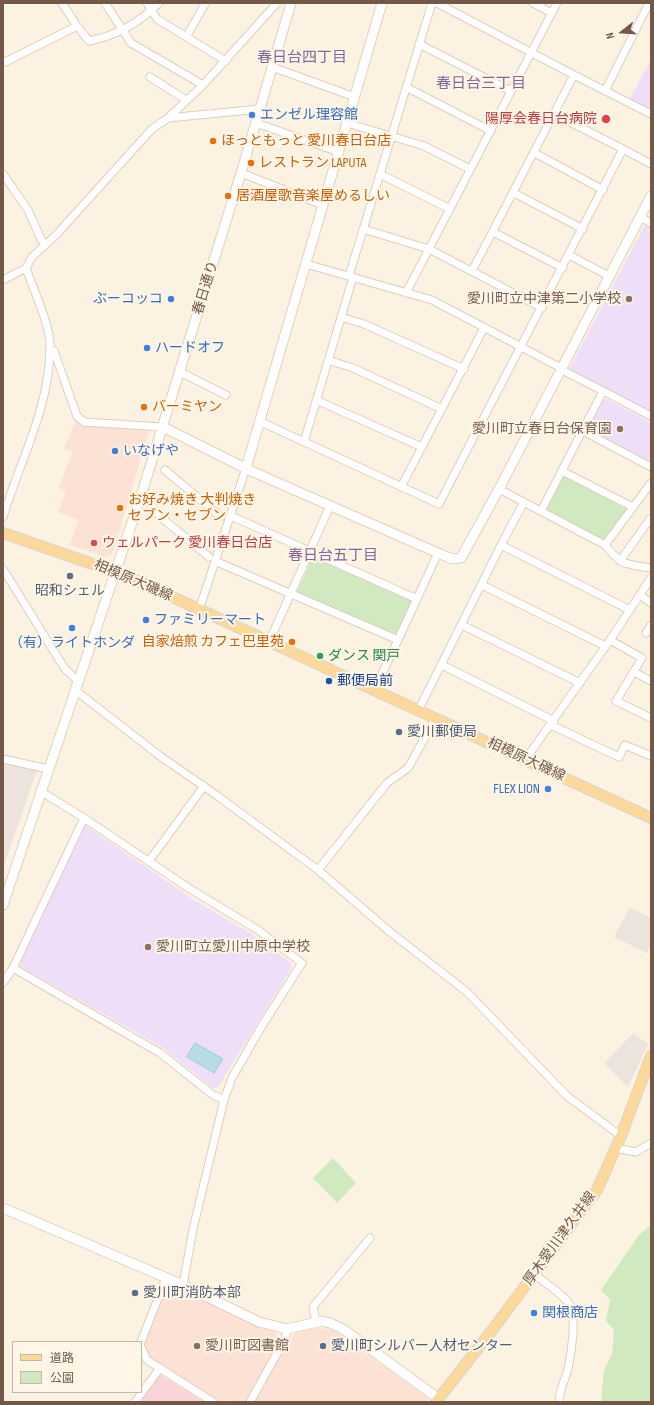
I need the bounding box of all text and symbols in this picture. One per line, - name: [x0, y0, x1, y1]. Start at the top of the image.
- north arrow: [602, 12, 642, 52]
- text: N: [603, 31, 617, 40]
- district label: 春日台四丁目: [257, 49, 347, 67]
- district label: 春日台三丁目: [436, 75, 526, 93]
- place label: エンゼル理容館: [260, 107, 358, 123]
- marker: エンゼル理容館: [247, 110, 257, 120]
- place label: 陽厚会春日台病院: [485, 111, 597, 127]
- marker: 陽厚会春日台病院: [600, 113, 612, 125]
- place label: ほっともっと 愛川春日台店: [221, 133, 391, 149]
- marker: ほっともっと 愛川春日台店: [208, 136, 218, 146]
- place label: レストラン LAPUTA: [259, 155, 366, 171]
- marker: レストラン LAPUTA: [246, 158, 256, 168]
- place label: 居酒屋歌音楽屋めるしい: [236, 188, 390, 204]
- marker: 居酒屋歌音楽屋めるしい: [223, 191, 233, 201]
- street label: 春日通り: [190, 259, 222, 317]
- place label: ぶーコッコ: [93, 291, 163, 307]
- place label: 愛川町立中津第二小学校: [467, 291, 621, 307]
- marker: ぶーコッコ: [166, 294, 176, 304]
- marker: 愛川町立中津第二小学校: [624, 294, 634, 304]
- place label: ハードオフ: [155, 340, 225, 356]
- marker: ハードオフ: [142, 343, 152, 353]
- place label: バーミヤン: [152, 399, 222, 415]
- marker: バーミヤン: [139, 402, 149, 412]
- place label: 愛川町立春日台保育園: [472, 421, 612, 437]
- marker: 愛川町立春日台保育園: [615, 424, 625, 434]
- place label: いなげや: [123, 443, 179, 459]
- marker: いなげや: [110, 446, 120, 456]
- place label: お好み焼き 大判焼き セブン・セブン: [128, 492, 256, 524]
- marker: お好み焼き 大判焼き セブン・セブン: [115, 503, 125, 513]
- place label: ウェルパーク 愛川春日台店: [102, 535, 272, 551]
- marker: ウェルパーク 愛川春日台店: [89, 538, 99, 548]
- district label: 春日台五丁目: [288, 547, 378, 565]
- street label: 相模原大磯線: [91, 557, 175, 605]
- marker: 昭和シェル: [65, 571, 75, 581]
- place label: 昭和シェル: [35, 583, 105, 599]
- place label: ファミリーマート: [154, 612, 266, 628]
- marker: ファミリーマート: [141, 615, 151, 625]
- marker: （有）ライトホンダ: [67, 623, 77, 633]
- place label: 自家焙煎 カフェ巴里苑: [142, 634, 284, 650]
- place label: （有）ライトホンダ: [9, 635, 135, 651]
- marker: 自家焙煎 カフェ巴里苑: [287, 637, 297, 647]
- place label: ダンス 関戸: [328, 648, 400, 664]
- marker: ダンス 関戸: [315, 651, 325, 661]
- place label: 郵便局前: [337, 673, 393, 689]
- marker: 郵便局前: [324, 676, 334, 686]
- place label: 愛川郵便局: [407, 724, 477, 740]
- marker: 愛川郵便局: [394, 727, 404, 737]
- street label: 相模原大磯線: [484, 735, 568, 785]
- place label: FLEX LION: [493, 781, 540, 797]
- marker: FLEX LION: [543, 784, 553, 794]
- place label: 愛川町立愛川中原中学校: [156, 939, 310, 955]
- marker: 愛川町立愛川中原中学校: [143, 942, 153, 952]
- street label: 厚木愛川津久井線: [520, 1189, 600, 1289]
- place label: 愛川町消防本部: [143, 1285, 241, 1301]
- marker: 愛川町消防本部: [130, 1288, 140, 1298]
- place label: 関根商店: [542, 1305, 598, 1321]
- marker: 関根商店: [529, 1308, 539, 1318]
- place label: 愛川町図書館: [205, 1338, 289, 1354]
- place label: 愛川町シルバー人材センター: [331, 1338, 513, 1354]
- legend: [12, 1341, 142, 1393]
- marker: 愛川町図書館: [192, 1341, 202, 1351]
- marker: 愛川町シルバー人材センター: [318, 1341, 328, 1351]
- text: 道路: [50, 1351, 74, 1366]
- text: 公園: [50, 1371, 74, 1386]

